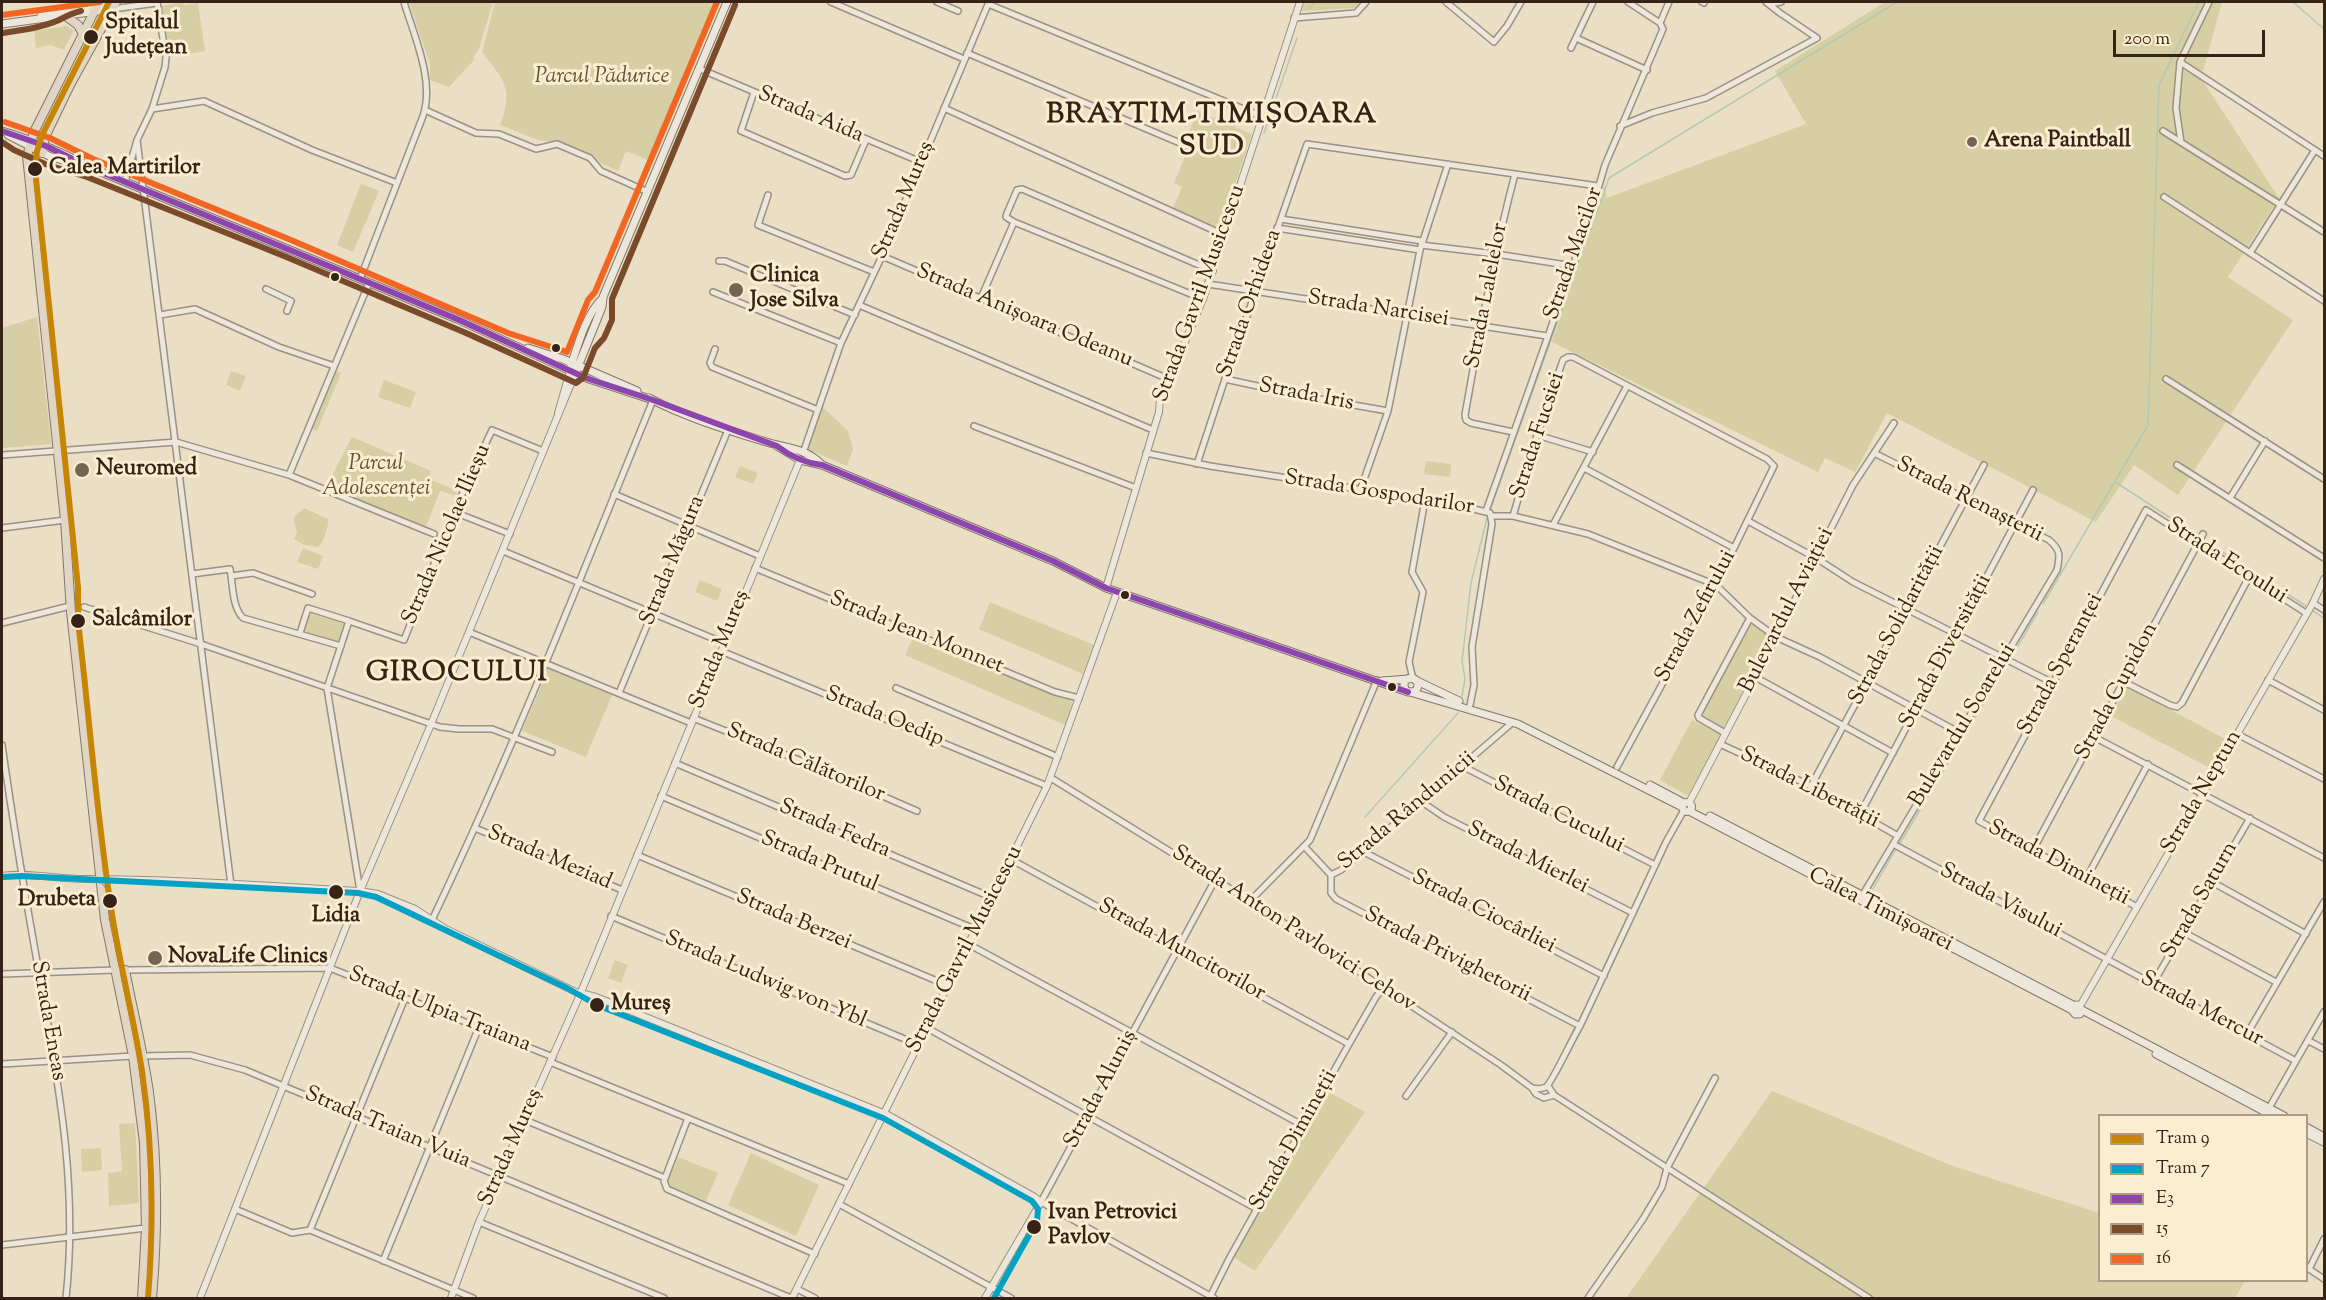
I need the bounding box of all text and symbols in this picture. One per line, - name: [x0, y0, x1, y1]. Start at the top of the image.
- place label: Spitalul Județean: [105, 11, 187, 62]
- scale bar: [2116, 18, 2268, 56]
- text: 200 m: [2124, 27, 2170, 53]
- marker: Spitalul Județean: [82, 28, 100, 46]
- park label: Parcul Pădurice: [535, 65, 669, 91]
- street label: Strada Aida: [753, 82, 867, 150]
- district label: BRAYTIM-TIMIȘOARA SUD: [1046, 100, 1378, 166]
- place label: Arena Paintball: [1984, 129, 2131, 155]
- marker: Arena Paintball: [1965, 135, 1979, 149]
- street label: Strada Mureș: [868, 138, 942, 264]
- place label: Calea Martirilor: [49, 156, 200, 182]
- marker: Calea Martirilor: [26, 160, 44, 178]
- street label: Strada Gavril Musicescu: [1149, 182, 1253, 406]
- street label: Strada Macilor: [1540, 184, 1610, 324]
- street label: Strada Lalelelor: [1461, 221, 1515, 371]
- street label: Strada Orhideea: [1213, 227, 1289, 381]
- street label: Strada Anișoara Odeanu: [911, 259, 1137, 375]
- place label: Clinica Jose Silva: [750, 264, 839, 316]
- unlabelled marker: [329, 271, 341, 283]
- marker: Clinica Jose Silva: [727, 281, 745, 299]
- street label: Strada Narcisei: [1305, 286, 1451, 334]
- unlabelled marker: [550, 342, 562, 354]
- street label: Strada Fucsiei: [1506, 369, 1572, 503]
- street label: Strada Iris: [1256, 374, 1356, 418]
- street label: Strada Nicolae Ilieșu: [398, 441, 498, 629]
- park label: Parcul Adolescenței: [322, 452, 430, 504]
- street label: Strada Renașterii: [1891, 453, 2047, 549]
- place label: Neuromed: [96, 457, 197, 483]
- marker: Neuromed: [73, 461, 91, 479]
- street label: Strada Gospodarilor: [1282, 466, 1476, 522]
- street label: Strada Măgura: [636, 492, 712, 630]
- street label: Strada Ecoului: [2161, 513, 2291, 611]
- street label: Bulevardul Aviației: [1735, 524, 1841, 698]
- street label: Strada Solidarității: [1845, 541, 1951, 711]
- street label: Strada Zefirului: [1651, 546, 1743, 688]
- street label: Strada Diversității: [1895, 570, 1999, 734]
- street label: Strada Mureș: [685, 587, 757, 713]
- street label: Strada Jean Monnet: [825, 587, 1007, 681]
- unlabelled marker: [1119, 589, 1131, 601]
- street label: Strada Speranței: [2014, 590, 2110, 740]
- place label: Salcâmilor: [92, 608, 192, 634]
- marker: Salcâmilor: [69, 612, 87, 630]
- street label: Strada Cupidon: [2071, 619, 2165, 765]
- street label: Bulevardul Soarelui: [1905, 640, 2023, 812]
- district label: GIROCULUI: [366, 658, 548, 692]
- unlabelled marker: [1386, 681, 1398, 693]
- street label: Strada Oedip: [821, 682, 947, 754]
- street label: Strada Călătorilor: [722, 719, 888, 809]
- street label: Strada Neptun: [2157, 726, 2249, 860]
- street label: Strada Libertății: [1735, 742, 1883, 836]
- street label: Strada Rândunicii: [1334, 747, 1482, 877]
- street label: Strada Cucului: [1488, 772, 1628, 860]
- street label: Strada Fedra: [774, 795, 894, 865]
- street label: Strada Dimineții: [1982, 815, 2134, 913]
- street label: Strada Mierlei: [1462, 817, 1592, 901]
- street label: Strada Meziad: [483, 821, 615, 897]
- street label: Strada Prutul: [756, 826, 882, 900]
- street label: Strada Saturn: [2157, 838, 2245, 964]
- street label: Strada Anton Pavlovici Cehov: [1166, 841, 1420, 1019]
- street label: Strada Gavril Musicescu: [902, 842, 1030, 1058]
- street label: Strada Visului: [1934, 859, 2066, 945]
- street label: Calea Timișoarei: [1803, 863, 1957, 959]
- street label: Strada Ciocârliei: [1406, 865, 1560, 961]
- marker: Lidia: [327, 883, 345, 901]
- street label: Strada Berzei: [731, 885, 855, 957]
- place label: Drubeta: [18, 888, 96, 914]
- marker: Drubeta: [101, 892, 119, 910]
- street label: Strada Muncitorilor: [1093, 894, 1269, 1008]
- street label: Strada Privighetorii: [1359, 902, 1535, 1010]
- place label: Lidia: [312, 904, 360, 930]
- street label: Strada Ludwig von Ybl: [660, 926, 870, 1036]
- place label: NovaLife Clinics: [168, 945, 328, 971]
- marker: NovaLife Clinics: [146, 949, 164, 967]
- street label: Strada Eneas: [23, 959, 71, 1083]
- street label: Strada Ulpia Traiana: [344, 962, 534, 1060]
- street label: Strada Mercur: [2135, 967, 2267, 1053]
- place label: Mureș: [611, 992, 671, 1018]
- marker: Mureș: [588, 996, 606, 1014]
- street label: Strada Aluniș: [1060, 1026, 1144, 1154]
- street label: Strada Dimineții: [1245, 1066, 1345, 1216]
- street label: Strada Traian Vuia: [300, 1082, 474, 1176]
- street label: Strada Mureș: [474, 1085, 550, 1211]
- legend: [2098, 1114, 2308, 1282]
- text: Tram 9: [2156, 1126, 2210, 1152]
- text: Tram 7: [2156, 1156, 2210, 1182]
- text: E3: [2156, 1186, 2174, 1212]
- place label: Ivan Petrovici Pavlov: [1048, 1201, 1177, 1252]
- text: 15: [2156, 1216, 2168, 1242]
- marker: Ivan Petrovici Pavlov: [1025, 1218, 1043, 1236]
- text: 16: [2156, 1246, 2171, 1272]

